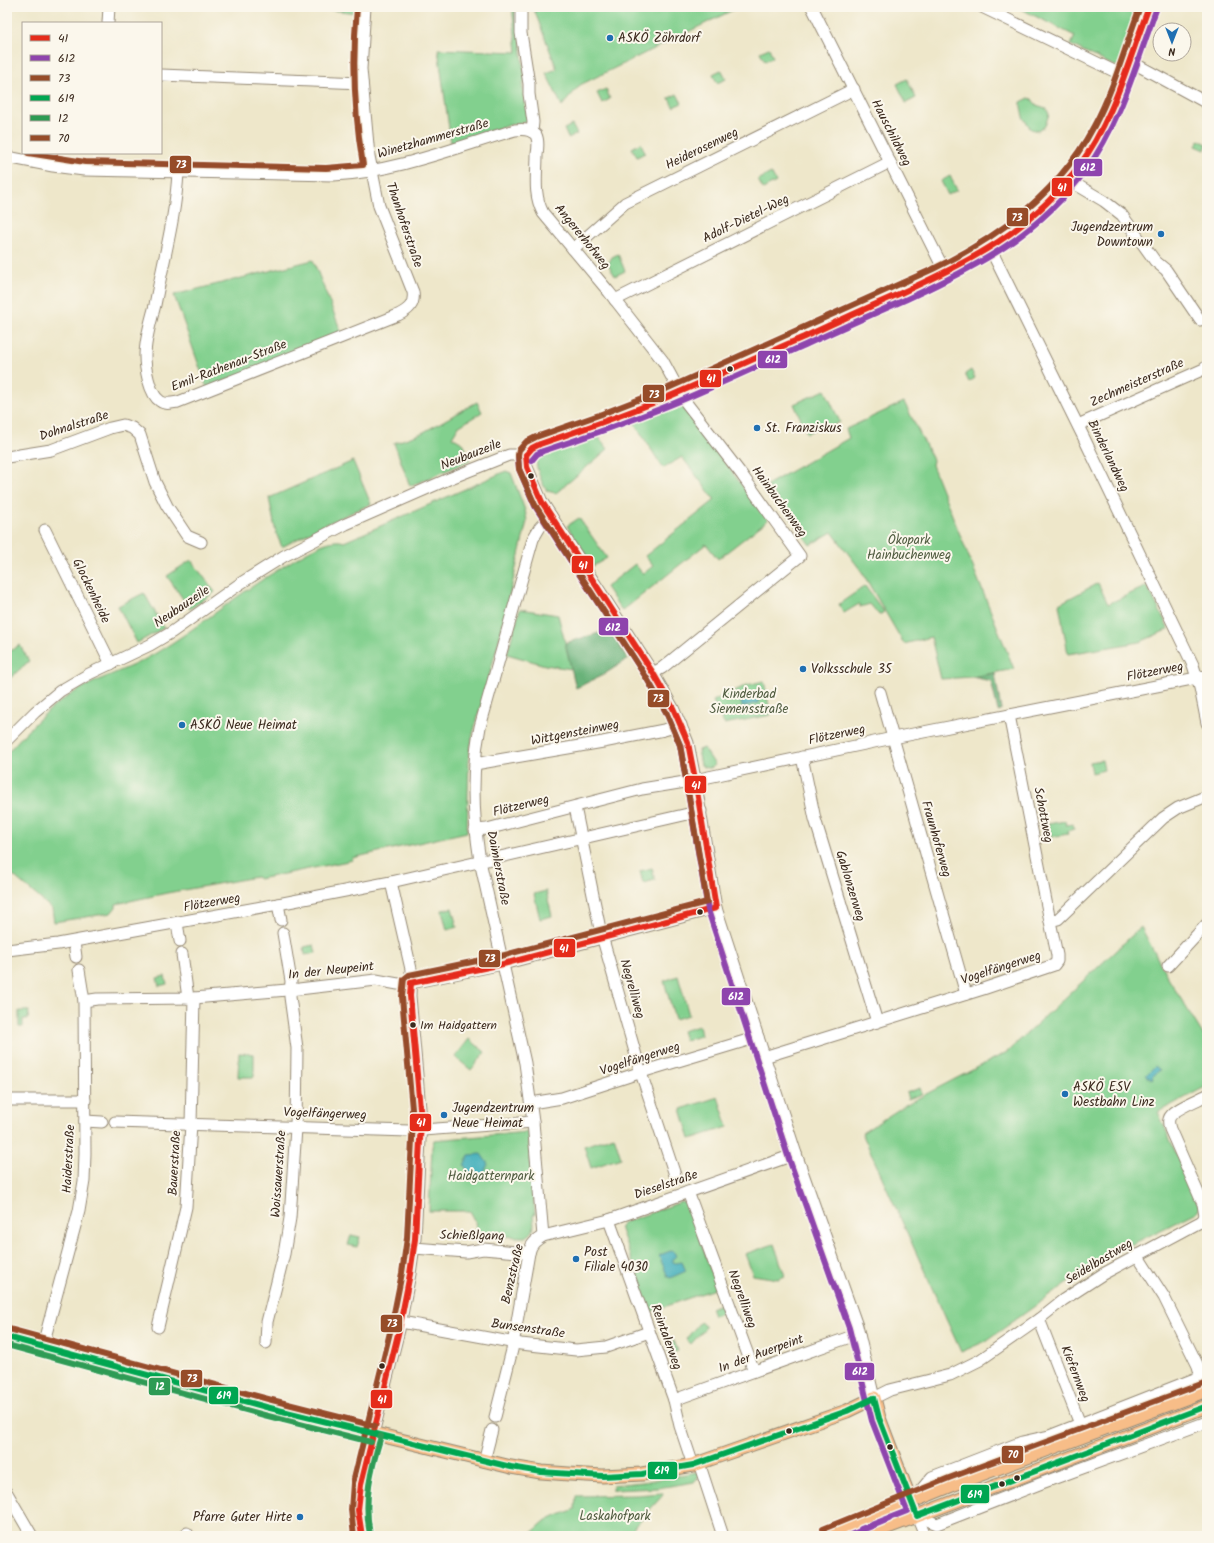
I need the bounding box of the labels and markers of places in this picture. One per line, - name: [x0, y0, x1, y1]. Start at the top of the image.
- place label: ASKÖ Zöhrdorf: [618, 28, 702, 49]
- marker: ASKÖ Zöhrdorf: [605, 33, 615, 43]
- place label: Jugendzentrum Downtown: [1071, 217, 1153, 253]
- marker: Jugendzentrum Downtown: [1156, 229, 1166, 239]
- unlabelled marker: [725, 364, 735, 374]
- place label: St. Franziskus: [765, 418, 842, 439]
- marker: St. Franziskus: [752, 423, 762, 433]
- unlabelled marker: [526, 471, 536, 481]
- place label: Volksschule 35: [811, 659, 893, 680]
- marker: Volksschule 35: [798, 664, 808, 674]
- place label: ASKÖ Neue Heimat: [190, 715, 298, 736]
- marker: ASKÖ Neue Heimat: [177, 720, 187, 730]
- unlabelled marker: [695, 907, 705, 917]
- place label: Im Haidgattern: [420, 1016, 497, 1035]
- marker: Im Haidgattern: [408, 1020, 418, 1030]
- place label: ASKÖ ESV Westbahn Linz: [1073, 1077, 1155, 1113]
- marker: ASKÖ ESV Westbahn Linz: [1060, 1089, 1070, 1099]
- place label: Jugendzentrum Neue Heimat: [452, 1098, 534, 1134]
- marker: Jugendzentrum Neue Heimat: [439, 1110, 449, 1120]
- place label: Post Filiale 4030: [584, 1242, 649, 1278]
- marker: Post Filiale 4030: [571, 1254, 581, 1264]
- unlabelled marker: [377, 1361, 387, 1371]
- unlabelled marker: [784, 1426, 794, 1436]
- unlabelled marker: [885, 1442, 895, 1452]
- unlabelled marker: [1012, 1473, 1022, 1483]
- unlabelled marker: [997, 1479, 1007, 1489]
- place label: Pfarre Guter Hirte: [193, 1507, 292, 1528]
- marker: Pfarre Guter Hirte: [295, 1512, 305, 1522]

